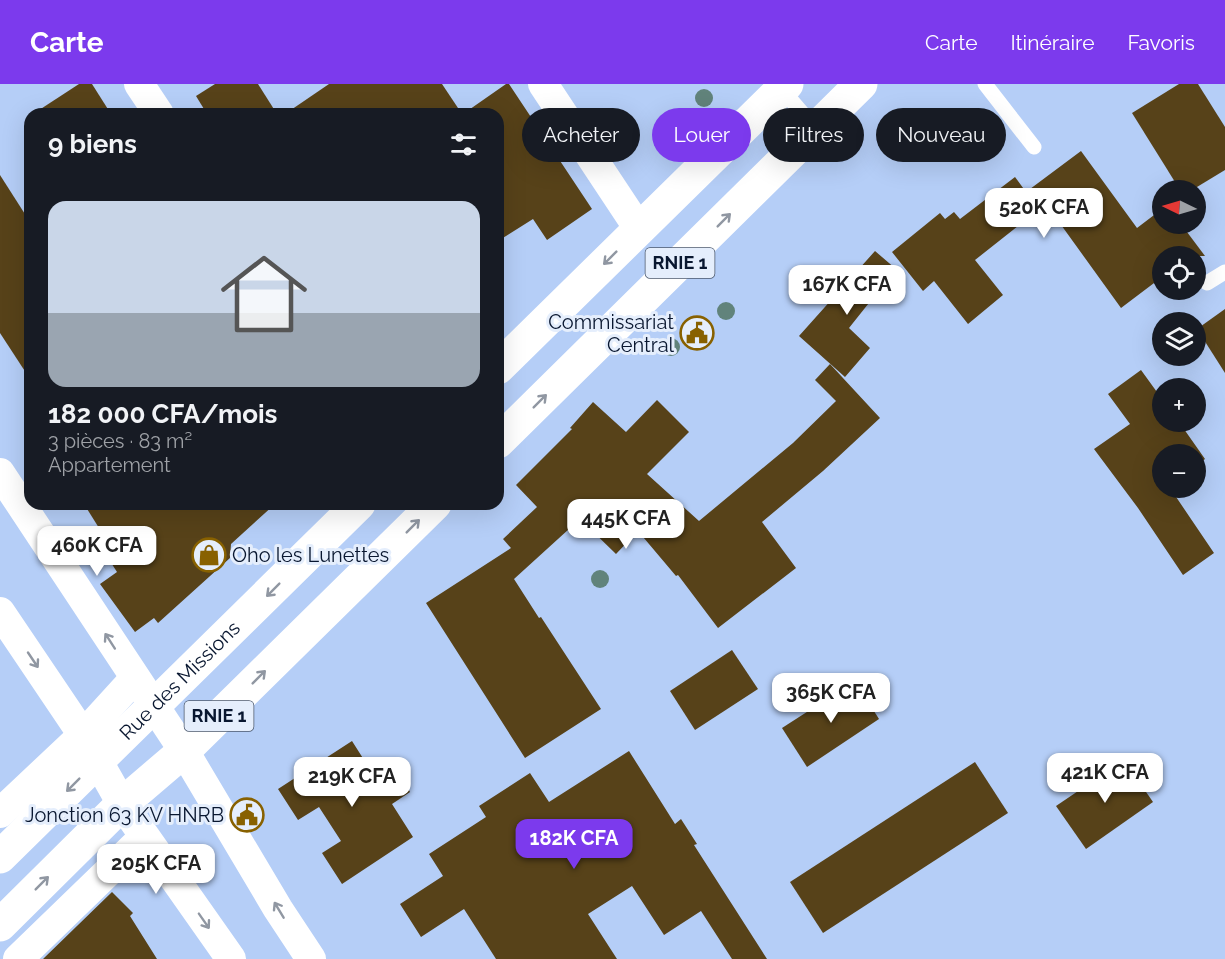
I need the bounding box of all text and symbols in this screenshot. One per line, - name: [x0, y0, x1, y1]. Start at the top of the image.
- text: Carte: [30, 26, 103, 59]
- text: Carte: [925, 30, 977, 55]
- text: Itinéraire: [1010, 30, 1094, 55]
- text: Favoris: [1127, 30, 1195, 55]
- chip: Acheter: [522, 108, 640, 162]
- chip: Louer: [652, 108, 751, 162]
- chip: Filtres: [763, 108, 864, 162]
- chip: Nouveau: [876, 108, 1006, 162]
- icon: filters: [447, 128, 480, 161]
- text: 9 biens: [48, 129, 137, 159]
- north arrow: [1152, 180, 1206, 234]
- map controls: [1152, 180, 1206, 498]
- pin: 520K CFA: [982, 188, 1106, 239]
- text: 520K CFA: [999, 195, 1089, 219]
- one-way arrow: [716, 213, 731, 228]
- icon: home: [210, 240, 318, 348]
- button: locate: [1152, 246, 1206, 300]
- road number: RNIE 1: [646, 248, 714, 278]
- one-way arrow: [603, 250, 618, 265]
- pin: 167K CFA: [785, 265, 909, 316]
- text: 167K CFA: [803, 272, 891, 296]
- place label: Commissariat Central: [548, 310, 675, 357]
- button: layers: [1152, 312, 1206, 366]
- public building icon: Commissariat Central: [679, 315, 715, 351]
- button: +: [1152, 378, 1206, 432]
- one-way arrow: [532, 394, 547, 409]
- text: 182 000 CFA/mois: [48, 399, 277, 429]
- text: 3 pièces · 83 m²: [48, 429, 192, 453]
- button: −: [1152, 444, 1206, 498]
- text: Appartement: [48, 453, 171, 477]
- pin: 445K CFA: [564, 499, 688, 550]
- text: 445K CFA: [581, 506, 671, 530]
- one-way arrow: [406, 518, 421, 533]
- pin: 460K CFA: [35, 526, 159, 577]
- text: 460K CFA: [51, 533, 143, 557]
- shop icon: Oho les Lunettes: [191, 537, 227, 573]
- place label: Oho les Lunettes: [232, 543, 389, 567]
- one-way arrow: [265, 582, 280, 597]
- street label: Rue des Missions: [114, 616, 245, 745]
- one-way arrow: [104, 632, 117, 649]
- one-way arrow: [27, 651, 39, 668]
- one-way arrow: [252, 670, 267, 684]
- pin: 365K CFA: [769, 673, 893, 724]
- text: 365K CFA: [786, 680, 876, 704]
- road number: RNIE 1: [184, 701, 254, 731]
- pin: 421K CFA: [1043, 753, 1167, 804]
- pin: 219K CFA: [290, 757, 414, 808]
- text: 421K CFA: [1061, 760, 1149, 784]
- text: 219K CFA: [308, 764, 396, 788]
- one-way arrow: [66, 777, 81, 792]
- public building icon: Jonction 63 KV HNRB: [229, 797, 265, 833]
- place label: Jonction 63 KV HNRB: [25, 803, 224, 827]
- pin: 182K CFA: [512, 819, 636, 870]
- text: 182K CFA: [530, 826, 618, 850]
- pin: 205K CFA: [94, 844, 218, 895]
- text: 205K CFA: [111, 851, 201, 875]
- one-way arrow: [34, 876, 49, 891]
- one-way arrow: [272, 902, 284, 919]
- one-way arrow: [198, 912, 210, 928]

